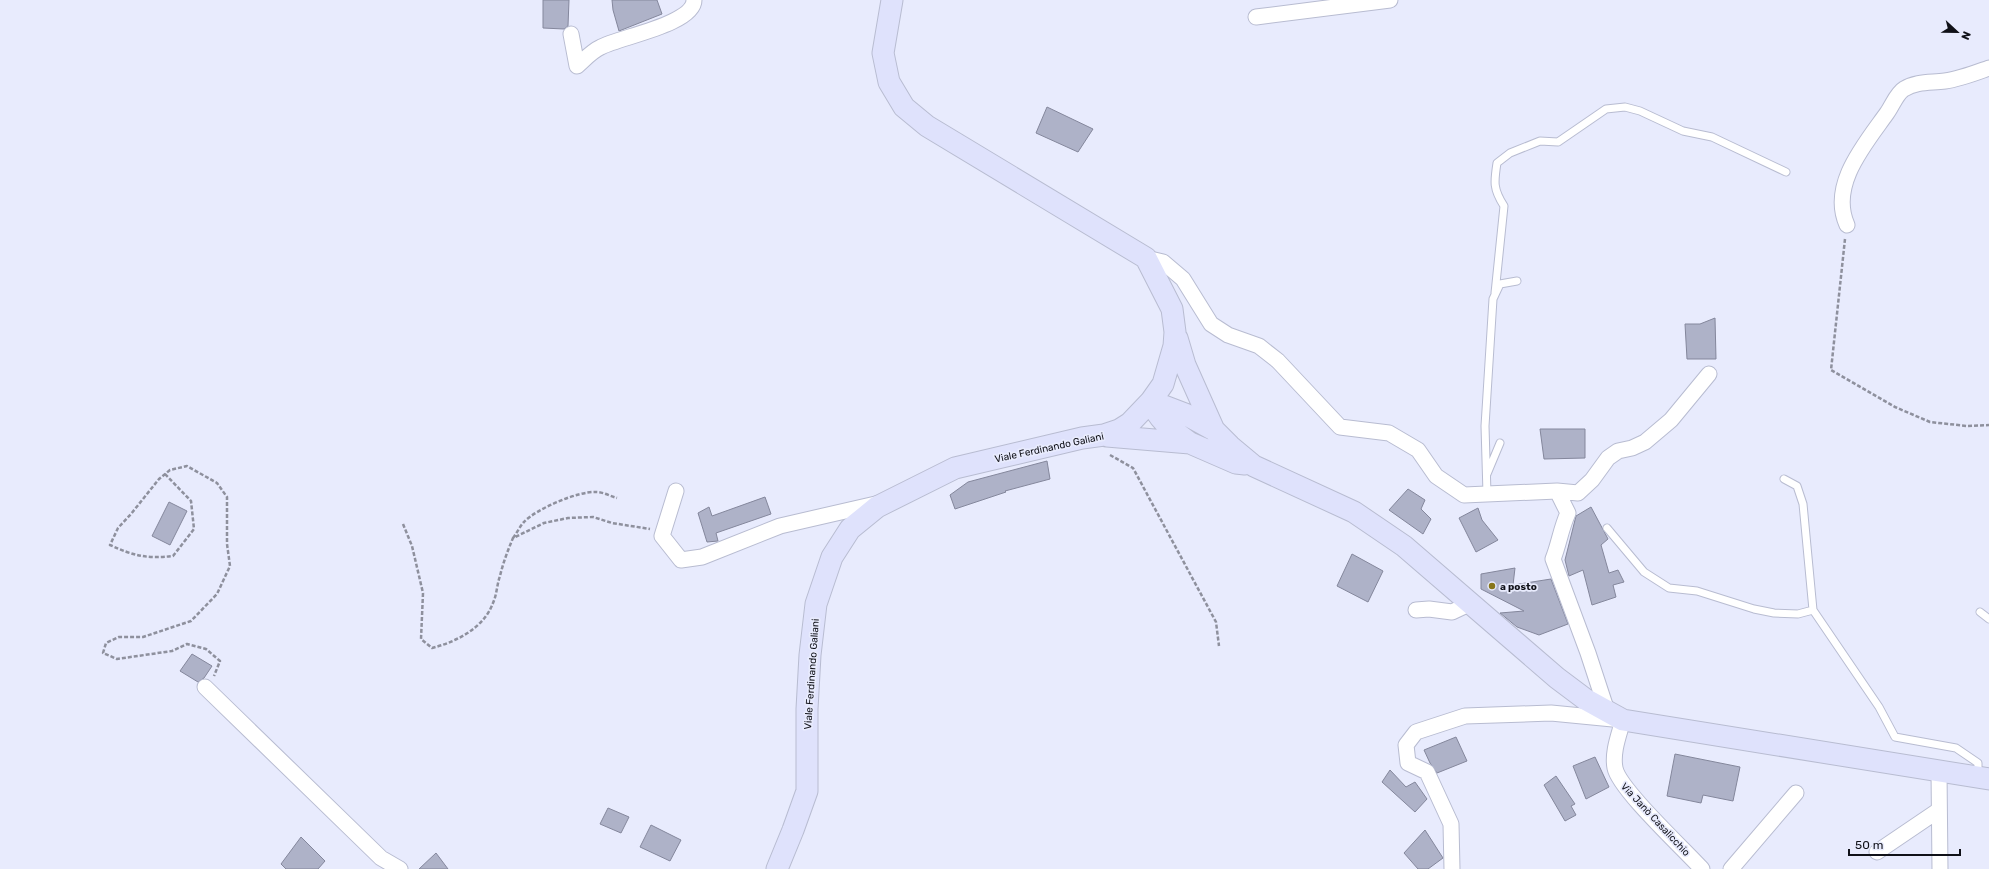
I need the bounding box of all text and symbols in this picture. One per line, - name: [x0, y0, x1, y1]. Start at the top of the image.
- north arrow: [1937, 12, 1977, 52]
- text: N: [1958, 29, 1973, 42]
- street label: Viale Ferdinando Galiani: [994, 431, 1105, 465]
- marker: a posto: [1487, 581, 1497, 591]
- place label: a posto: [1500, 581, 1537, 593]
- street label: Viale Ferdinando Galiani: [802, 618, 822, 730]
- street label: Via Janò Casalicchio: [1618, 781, 1693, 859]
- scale bar: [1849, 831, 1960, 857]
- text: 50 m: [1855, 838, 1883, 852]

